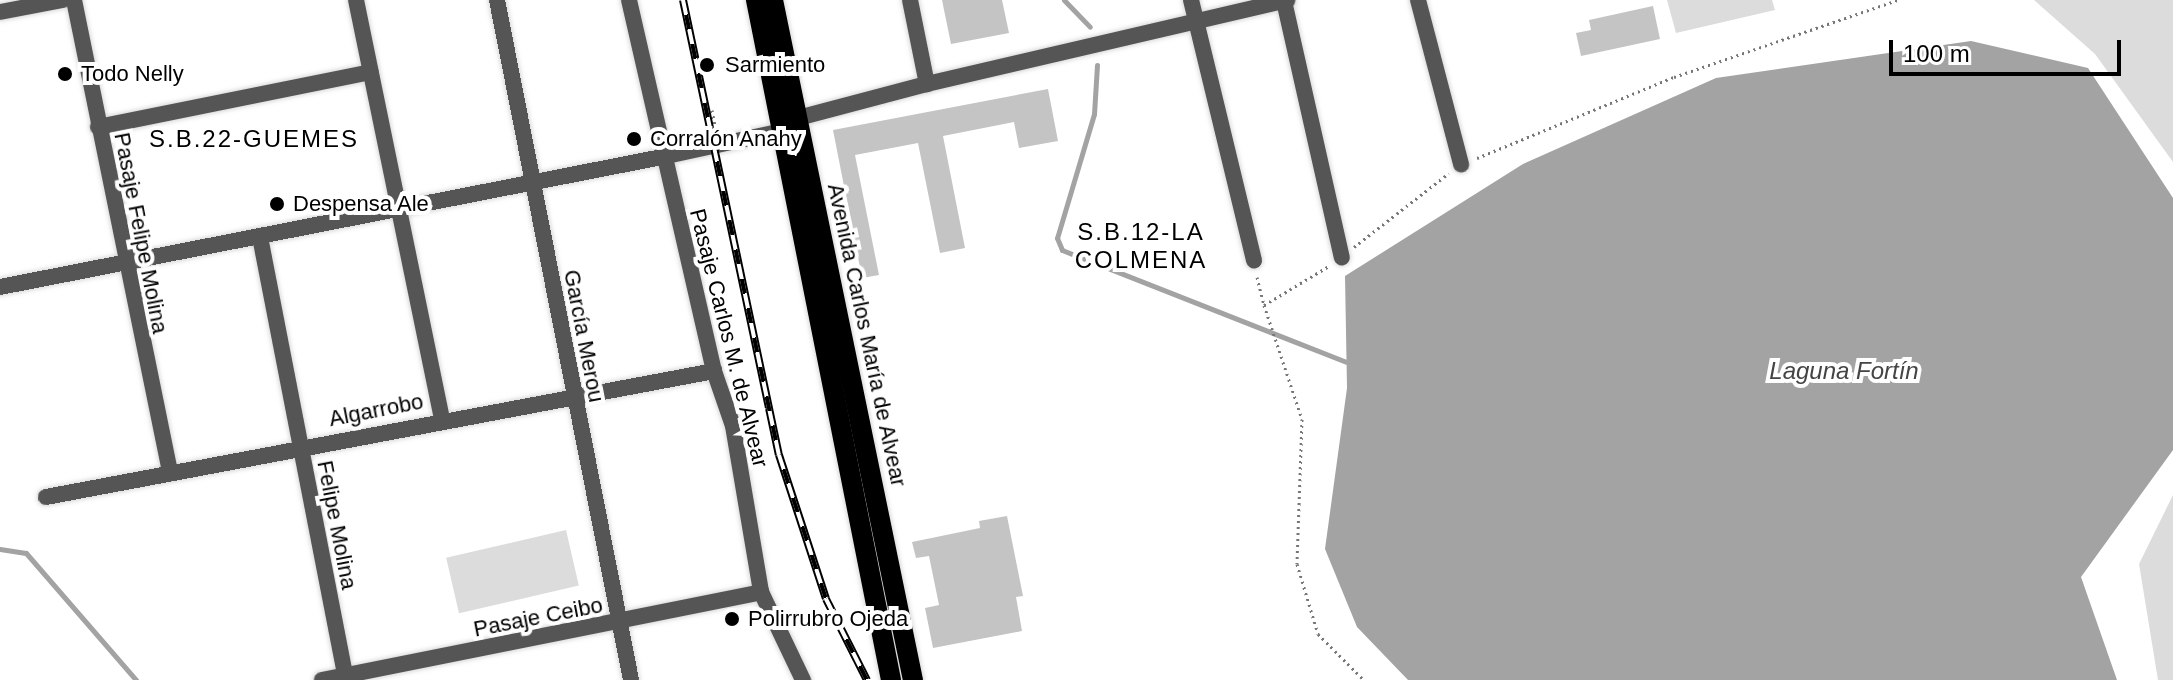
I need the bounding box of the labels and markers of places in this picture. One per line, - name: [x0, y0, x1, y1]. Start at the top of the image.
- place label: Sarmiento: [725, 52, 825, 78]
- marker: Sarmiento: [696, 54, 718, 76]
- place label: Todo Nelly: [81, 61, 184, 87]
- marker: Todo Nelly: [56, 65, 74, 83]
- place label: Corralón Anahy: [650, 126, 803, 152]
- marker: Corralón Anahy: [625, 130, 643, 148]
- place label: Despensa Ale: [293, 191, 430, 217]
- marker: Despensa Ale: [268, 195, 286, 213]
- place label: Polirrubro Ojeda: [748, 606, 908, 632]
- marker: Polirrubro Ojeda: [723, 610, 741, 628]

